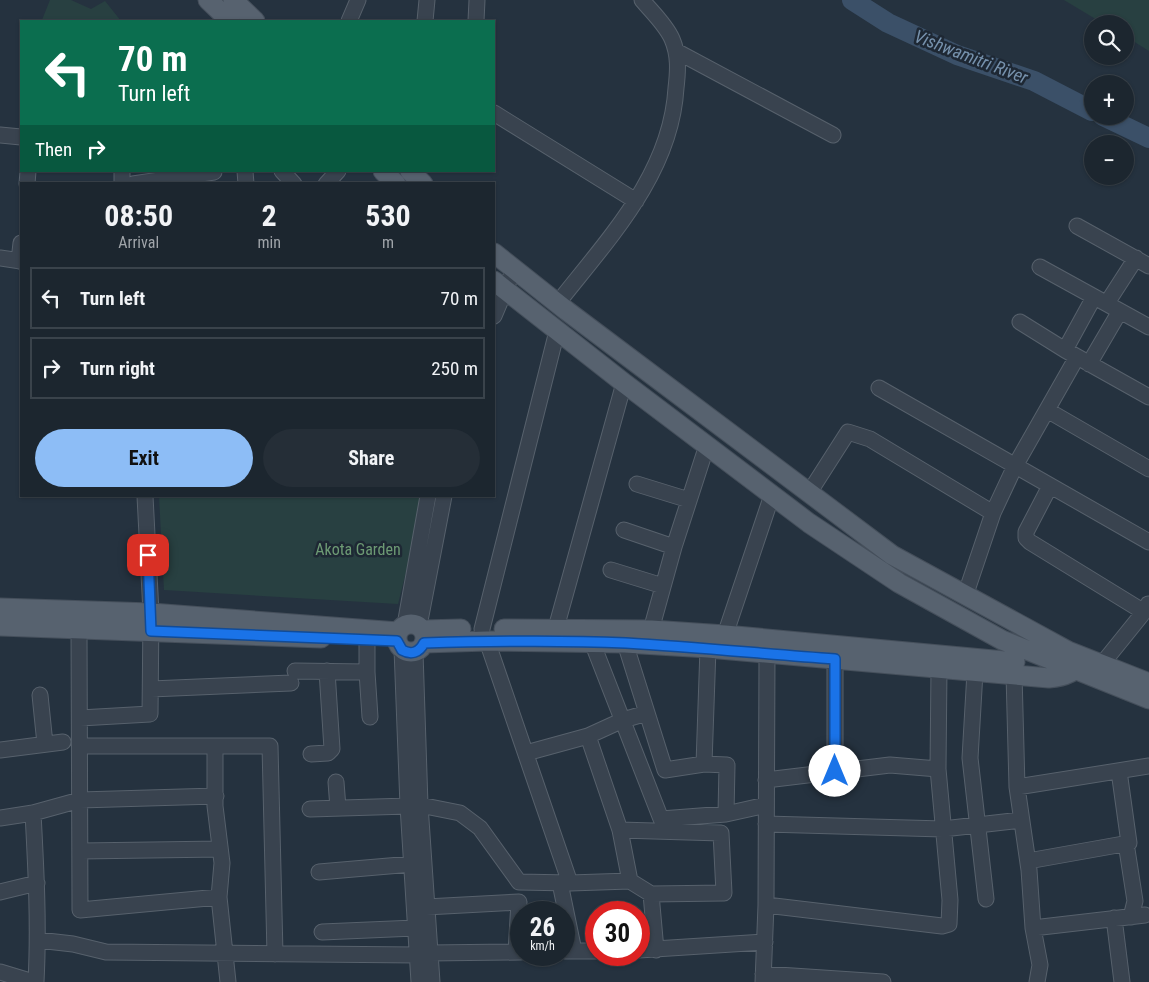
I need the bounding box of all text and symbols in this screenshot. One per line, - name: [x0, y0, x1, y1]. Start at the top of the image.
- map controls: [1084, 15, 1134, 185]
- button: search: [1084, 15, 1134, 65]
- water label: Vishwamitri River: [912, 25, 1031, 88]
- text: 70 m: [118, 39, 187, 80]
- icon: left: [35, 40, 100, 105]
- button: +: [1084, 75, 1134, 125]
- text: Turn left: [118, 81, 190, 106]
- icon: right: [82, 135, 110, 163]
- button: −: [1084, 135, 1134, 185]
- text: Then: [35, 138, 72, 161]
- text: 08:50: [104, 198, 173, 233]
- text: 2: [262, 198, 277, 233]
- text: 530: [365, 198, 411, 233]
- text: Arrival: [118, 233, 159, 252]
- text: min: [257, 233, 281, 252]
- text: m: [382, 233, 394, 252]
- icon: left: [37, 284, 65, 312]
- text: Turn left: [80, 287, 145, 310]
- text: 70 m: [441, 287, 478, 310]
- icon: right: [37, 354, 65, 382]
- text: Turn right: [80, 357, 155, 380]
- text: 250 m: [431, 357, 478, 380]
- button: Exit: [35, 429, 253, 487]
- button: Share: [263, 429, 480, 487]
- pin: [127, 534, 169, 576]
- park label: Akota Garden: [315, 540, 401, 559]
- icon: arrive: [134, 541, 162, 569]
- position arrow: [808, 744, 860, 796]
- speed limit sign: 30: [585, 901, 650, 966]
- text: 26: [530, 913, 555, 942]
- text: km/h: [530, 939, 555, 953]

